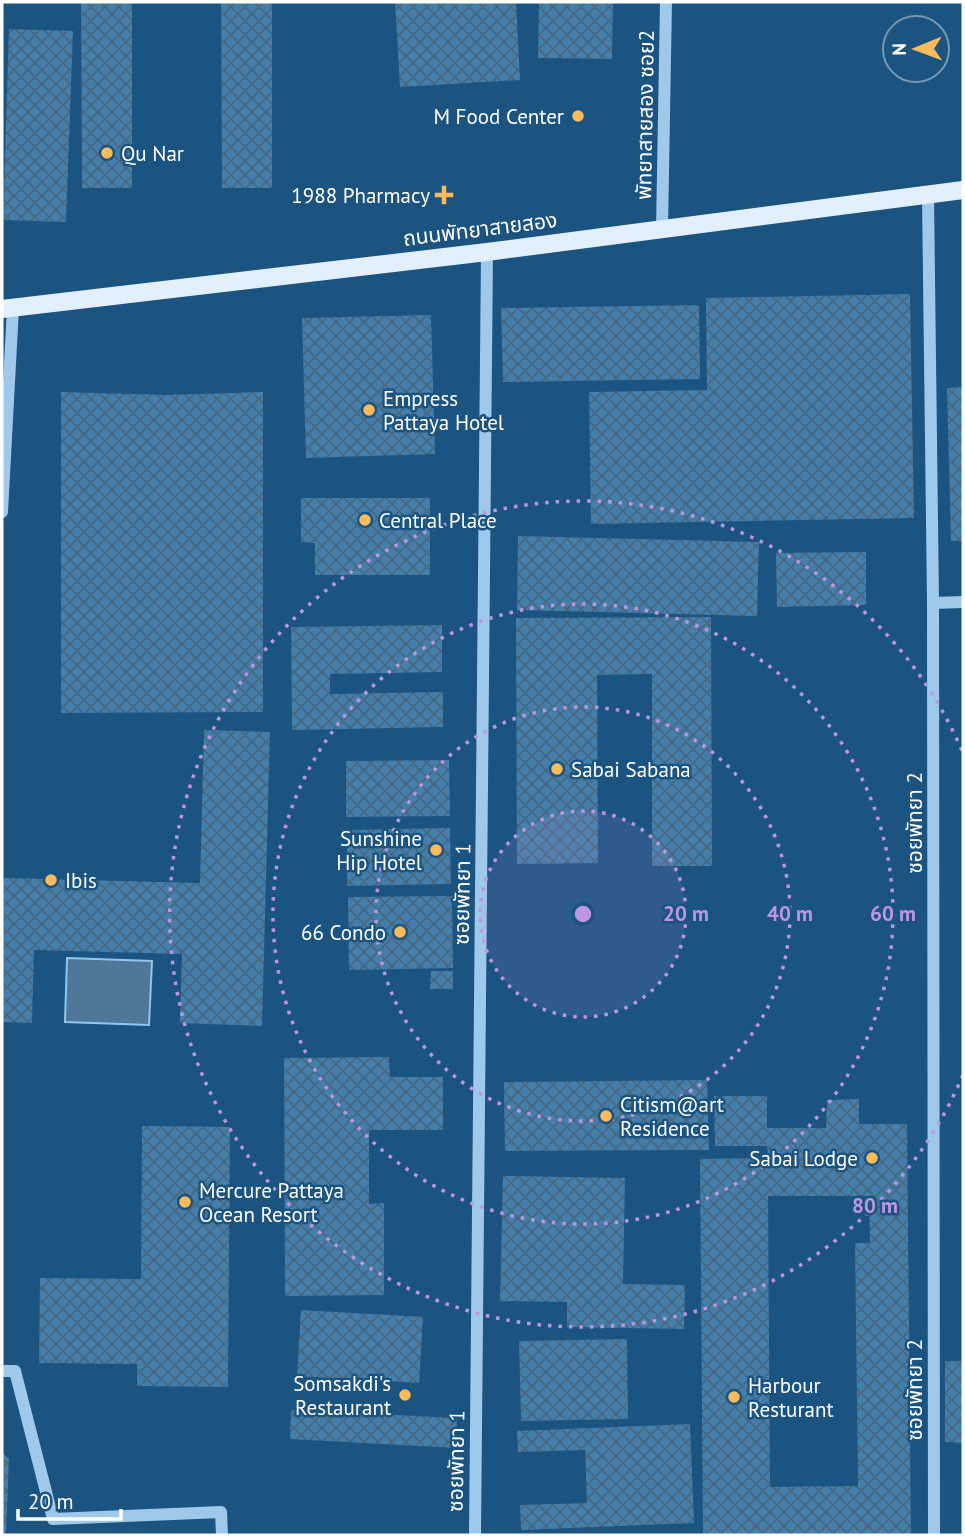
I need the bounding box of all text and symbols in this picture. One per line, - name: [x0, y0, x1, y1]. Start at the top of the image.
- north arrow: [881, 14, 951, 84]
- street label: พัทยาสายสอง ซอย2: [630, 30, 660, 200]
- text: N: [887, 43, 911, 56]
- place label: M Food Center: [433, 103, 564, 130]
- marker: M Food Center: [570, 108, 586, 124]
- place label: Qu Nar: [121, 140, 184, 167]
- marker: Qu Nar: [99, 145, 115, 161]
- place label: 1988 Pharmacy: [291, 182, 430, 209]
- marker: 1988 Pharmacy: [436, 187, 452, 203]
- street label: ถนนพัทยาสายสอง: [401, 206, 559, 252]
- place label: Empress Pattaya Hotel: [383, 385, 504, 436]
- marker: Empress Pattaya Hotel: [361, 402, 377, 418]
- place label: Central Place: [379, 507, 497, 534]
- marker: Central Place: [357, 512, 373, 528]
- place label: Sabai Sabana: [571, 756, 691, 783]
- marker: Sabai Sabana: [549, 761, 565, 777]
- street label: ซอยพัทยา 2: [901, 772, 928, 874]
- place label: Sunshine Hip Hotel: [336, 825, 422, 876]
- marker: Sunshine Hip Hotel: [428, 842, 444, 858]
- street label: ซอยพัทยา 1: [448, 843, 476, 945]
- place label: Ibis: [65, 867, 97, 894]
- marker: Ibis: [43, 872, 59, 888]
- text: 20 m: [663, 900, 709, 927]
- text: 40 m: [767, 900, 813, 927]
- text: 60 m: [870, 900, 916, 927]
- centre of rings: [571, 902, 595, 926]
- place label: 66 Condo: [301, 919, 386, 946]
- marker: 66 Condo: [392, 924, 408, 940]
- place label: Citism@art Residence: [620, 1091, 724, 1142]
- marker: Citism@art Residence: [598, 1108, 614, 1124]
- place label: Sabai Lodge: [749, 1145, 858, 1172]
- marker: Sabai Lodge: [864, 1150, 880, 1166]
- place label: Mercure Pattaya Ocean Resort: [199, 1177, 344, 1228]
- text: 80 m: [852, 1192, 898, 1219]
- marker: Mercure Pattaya Ocean Resort: [177, 1194, 193, 1210]
- street label: ซอยพัทยา 2: [901, 1339, 928, 1441]
- place label: Somsakdi's Restaurant: [293, 1370, 391, 1421]
- place label: Harbour Resturant: [748, 1372, 834, 1423]
- marker: Somsakdi's Restaurant: [397, 1387, 413, 1403]
- marker: Harbour Resturant: [726, 1389, 742, 1405]
- street label: ซอยพัทยา 1: [442, 1410, 470, 1512]
- scale bar: [18, 1478, 121, 1522]
- text: 20 m: [28, 1488, 74, 1515]

